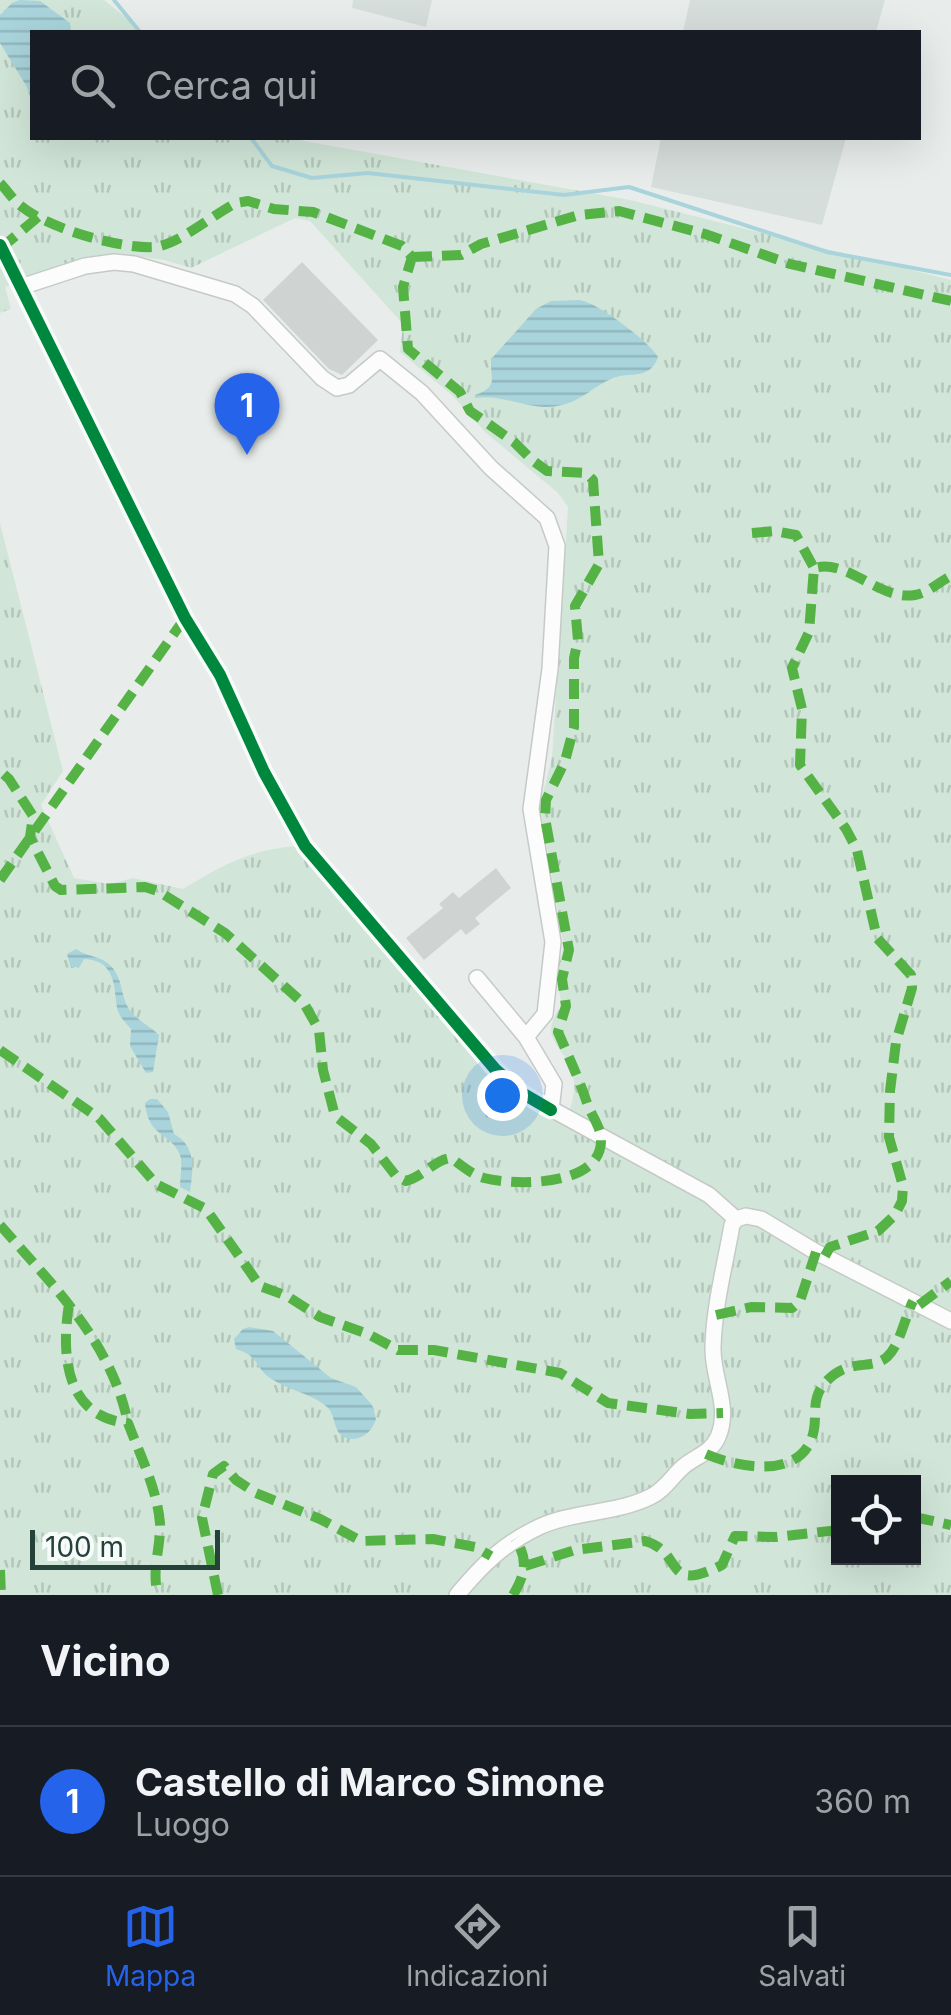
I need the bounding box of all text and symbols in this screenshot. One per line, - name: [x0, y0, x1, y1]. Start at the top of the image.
- search box: [30, 30, 921, 140]
- icon: search: [65, 58, 120, 113]
- text: Cerca qui: [145, 62, 318, 108]
- pin: 1: [214, 372, 280, 455]
- your location: [477, 1070, 528, 1121]
- map controls: [831, 1475, 921, 1565]
- button: locate: [831, 1475, 921, 1565]
- scale bar: [30, 1525, 220, 1570]
- text: 100 m: [45, 1530, 124, 1564]
- text: Vicino: [40, 1635, 171, 1686]
- text: Castello di Marco Simone: [135, 1759, 605, 1805]
- text: 1: [66, 1782, 79, 1821]
- text: 360 m: [814, 1782, 911, 1821]
- text: Luogo: [135, 1805, 230, 1844]
- tab: Mappa: [105, 1899, 196, 1993]
- tab: Indicazioni: [406, 1899, 548, 1993]
- tab: Salvati: [758, 1899, 846, 1993]

